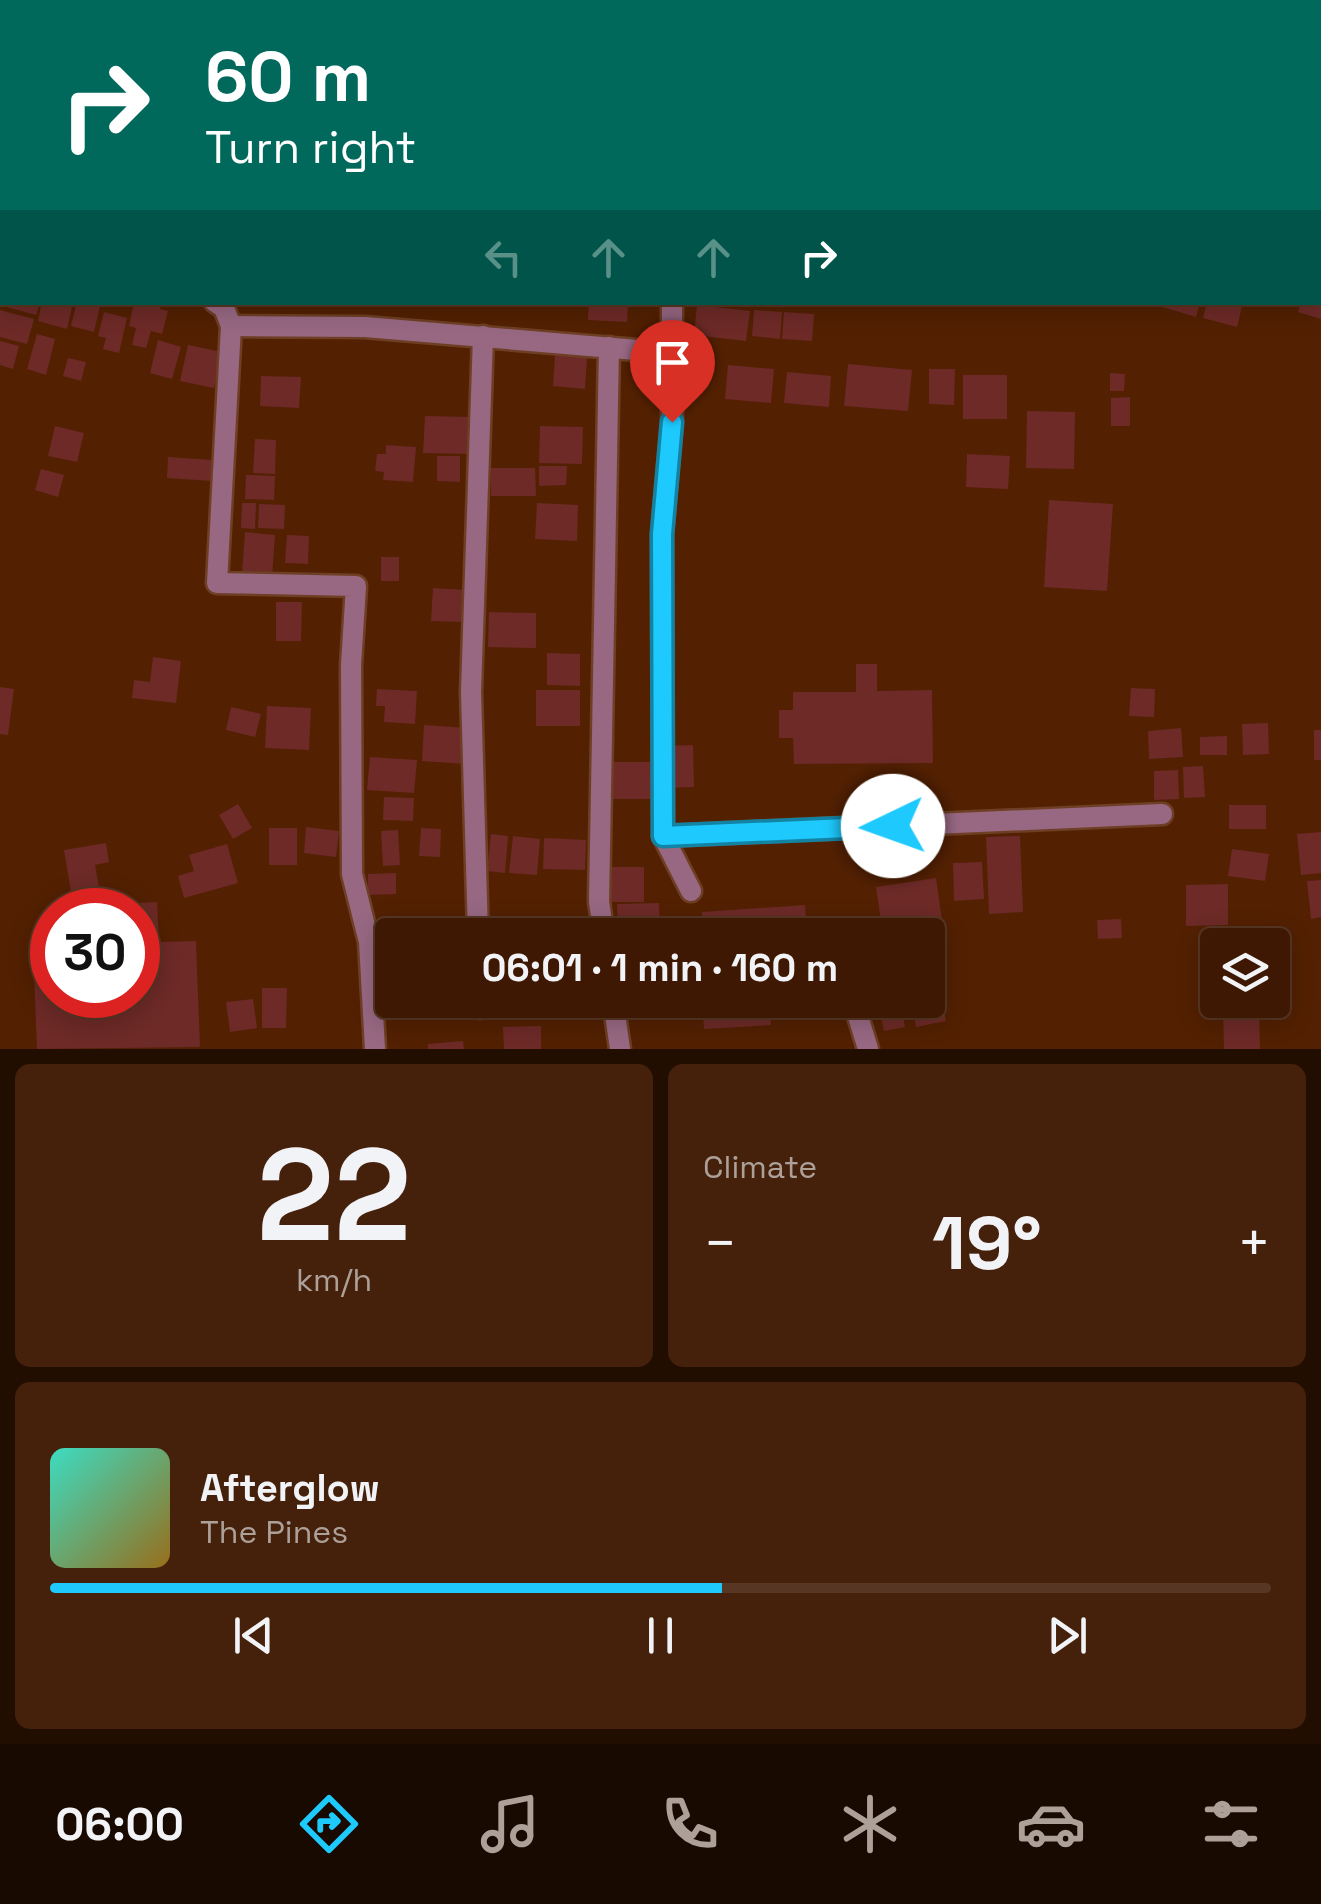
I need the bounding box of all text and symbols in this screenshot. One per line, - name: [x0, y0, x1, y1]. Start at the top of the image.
- text: 60 m: [205, 32, 371, 121]
- icon: right: [40, 40, 170, 170]
- text: Turn right: [205, 119, 416, 176]
- icon: left: [476, 230, 531, 285]
- icon: ahead: [581, 230, 636, 285]
- icon: ahead: [686, 230, 741, 285]
- icon: right: [791, 230, 846, 285]
- pin: [630, 320, 715, 423]
- icon: arrive: [645, 335, 700, 390]
- position arrow: [841, 774, 945, 878]
- speed limit sign: 30: [30, 888, 160, 1018]
- map controls: [1200, 928, 1290, 1018]
- button: layers: [1200, 928, 1290, 1018]
- text: 06:01 · 1 min · 160 m: [482, 944, 838, 992]
- text: 22: [257, 1112, 411, 1278]
- text: Climate: [703, 1147, 817, 1187]
- text: 19°: [932, 1195, 1042, 1291]
- text: −: [703, 1208, 737, 1278]
- text: +: [1237, 1208, 1271, 1278]
- text: km/h: [296, 1260, 372, 1300]
- text: Afterglow: [200, 1464, 380, 1512]
- text: The Pines: [200, 1512, 348, 1552]
- icon: previous: [226, 1608, 281, 1663]
- icon: pause: [633, 1608, 688, 1663]
- icon: next: [1040, 1608, 1095, 1663]
- icon: directions: [294, 1789, 364, 1859]
- icon: music: [475, 1789, 545, 1859]
- icon: phone: [655, 1789, 725, 1859]
- icon: climate: [835, 1789, 905, 1859]
- icon: car: [1016, 1789, 1086, 1859]
- icon: filters: [1196, 1789, 1266, 1859]
- text: 06:00: [55, 1796, 184, 1853]

